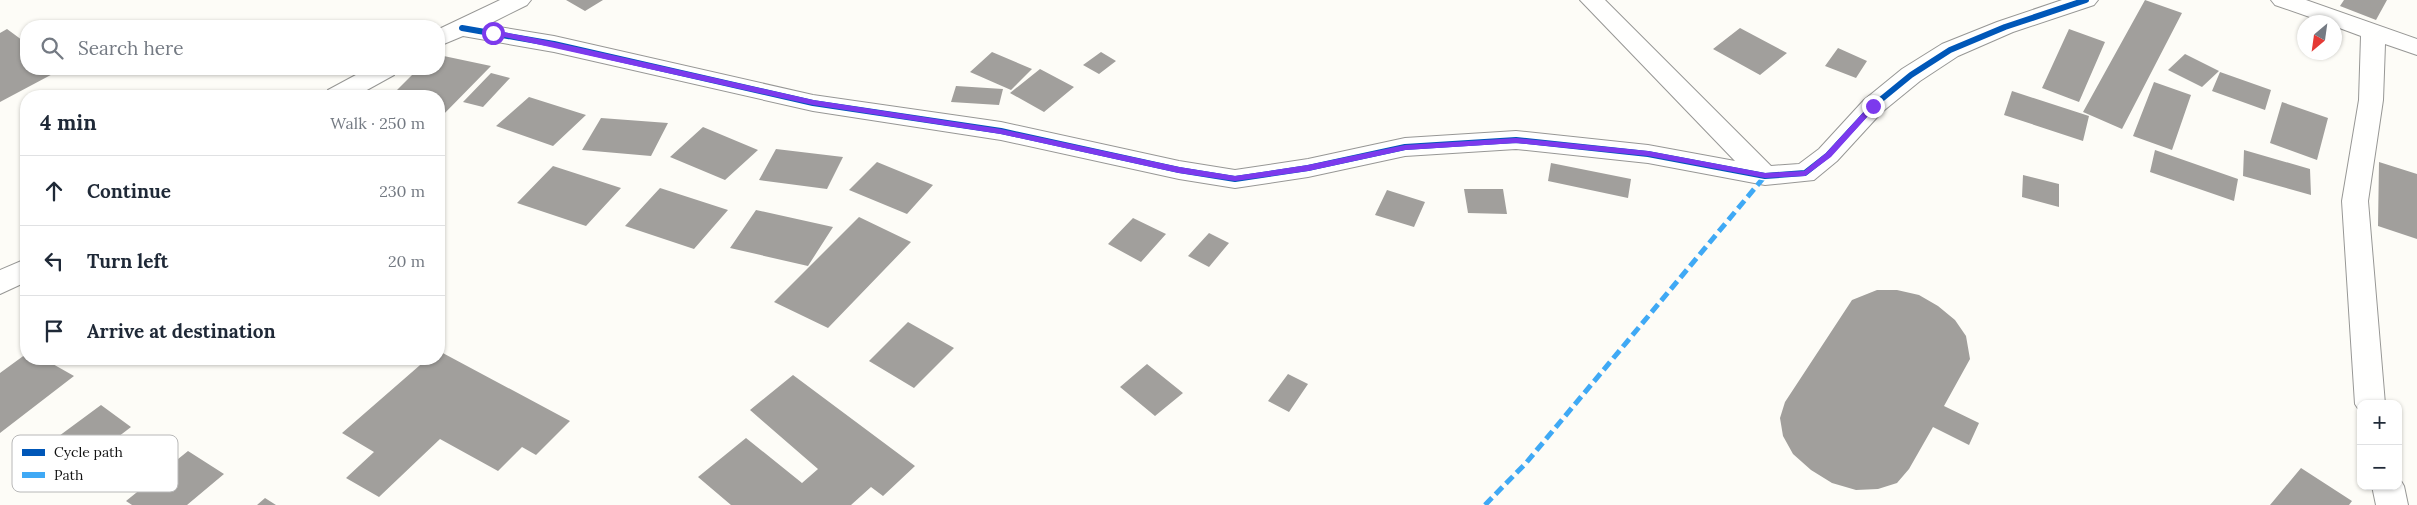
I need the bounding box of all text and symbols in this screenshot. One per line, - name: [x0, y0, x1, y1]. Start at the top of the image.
- north arrow: [2297, 15, 2342, 60]
- search box: [20, 20, 445, 75]
- route start: [482, 22, 505, 45]
- icon: search: [38, 34, 66, 62]
- text: Search here: [78, 36, 184, 60]
- route end: [1862, 95, 1885, 118]
- text: 4 min: [40, 109, 97, 136]
- text: Walk · 250 m: [330, 113, 425, 133]
- icon: ahead: [40, 177, 68, 205]
- text: Continue: [87, 179, 171, 203]
- text: 230 m: [379, 181, 425, 201]
- icon: left: [40, 247, 68, 275]
- text: Turn left: [87, 249, 168, 273]
- text: 20 m: [388, 251, 425, 271]
- icon: arrive: [40, 317, 68, 345]
- text: Arrive at destination: [87, 319, 276, 343]
- map controls: [2357, 400, 2402, 490]
- button: +: [2357, 400, 2402, 445]
- legend: [12, 435, 178, 492]
- text: Cycle path: [54, 443, 123, 461]
- button: −: [2357, 445, 2402, 490]
- text: Path: [54, 466, 83, 484]

